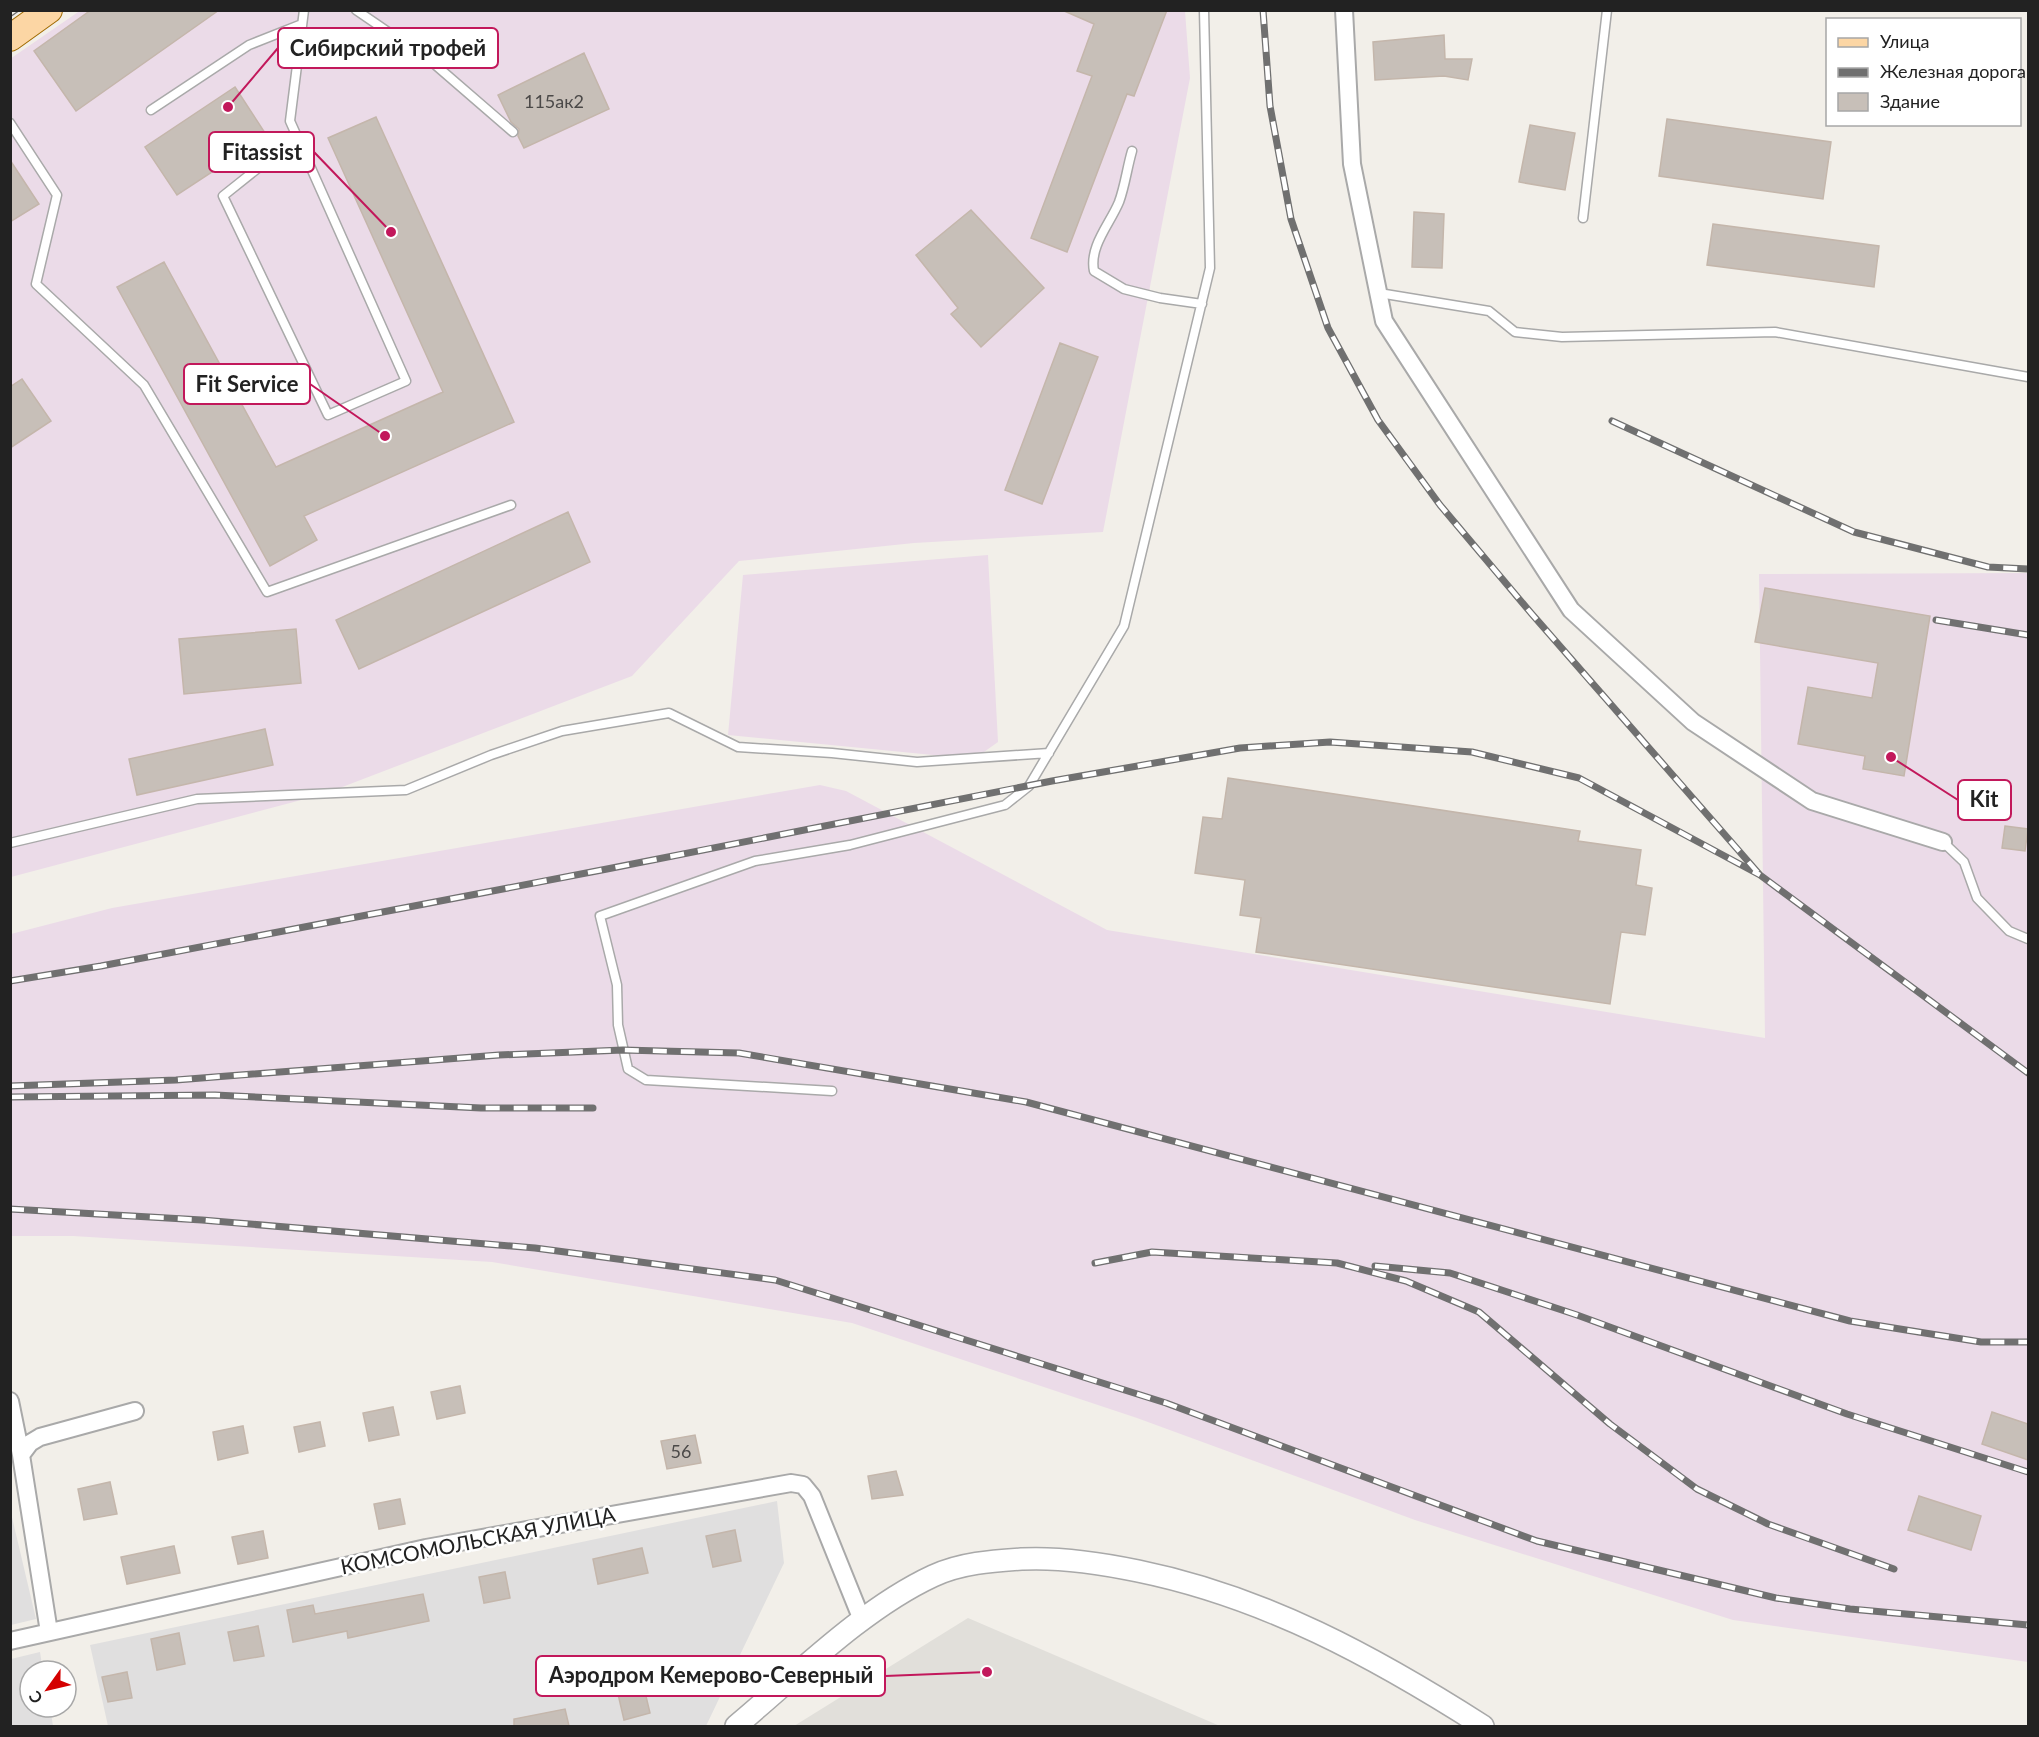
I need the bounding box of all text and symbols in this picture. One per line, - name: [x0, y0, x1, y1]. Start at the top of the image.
- legend: [1826, 18, 2021, 126]
- callout: Сибирский трофей: [278, 28, 498, 68]
- text: Улица: [1880, 30, 1930, 52]
- text: Сибирский трофей: [290, 34, 486, 61]
- text: Железная дорога: [1880, 60, 2026, 82]
- house number: 115ак2: [524, 90, 584, 112]
- text: Здание: [1880, 90, 1940, 112]
- callout: Fitassist: [209, 132, 314, 172]
- text: Fitassist: [222, 138, 303, 165]
- callout: Fit Service: [184, 364, 310, 404]
- text: Fit Service: [196, 370, 299, 397]
- callout: Kit: [1958, 780, 2011, 820]
- text: Kit: [1970, 785, 1999, 812]
- house number: 56: [671, 1440, 691, 1462]
- street label: КОМСОМОЛЬСКАЯ УЛИЦА: [338, 1500, 618, 1578]
- callout: Аэродром Кемерово-Северный: [536, 1656, 885, 1696]
- north arrow: [18, 1659, 78, 1719]
- text: Аэродром Кемерово-Северный: [548, 1661, 873, 1688]
- text: С: [24, 1688, 46, 1707]

